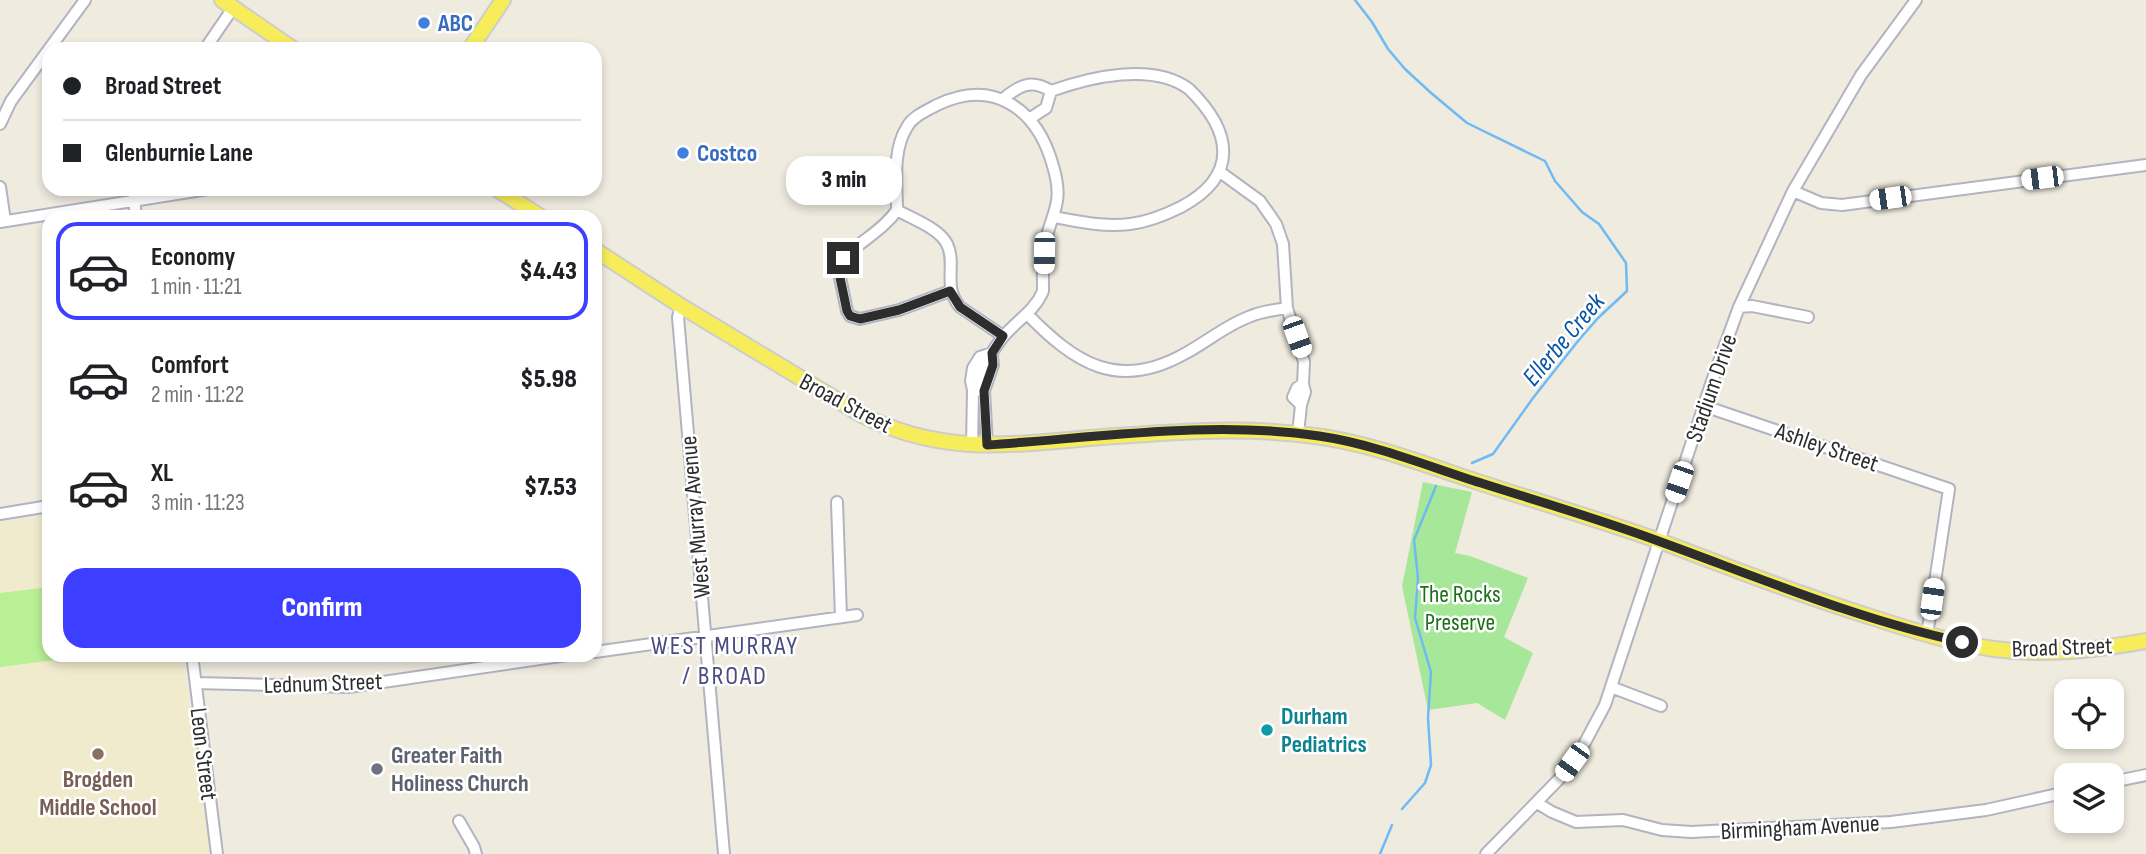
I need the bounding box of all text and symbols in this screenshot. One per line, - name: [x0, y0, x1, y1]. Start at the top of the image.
- place label: ABC: [437, 9, 473, 38]
- marker: ABC: [416, 15, 432, 31]
- text: Broad Street: [105, 71, 221, 102]
- text: Glenburnie Lane: [105, 138, 253, 169]
- place label: Costco: [697, 139, 757, 168]
- marker: Costco: [675, 145, 691, 161]
- callout: 3 min: [785, 156, 901, 205]
- car: [2020, 165, 2065, 191]
- text: 3 min: [822, 166, 866, 194]
- car: [1868, 185, 1913, 211]
- car: [1034, 232, 1055, 274]
- icon: car: [67, 240, 130, 303]
- text: Economy: [151, 242, 235, 273]
- route end: [827, 242, 859, 274]
- text: $4.43: [520, 256, 577, 287]
- text: 1 min · 11:21: [151, 273, 242, 301]
- water label: Ellerbe Creek: [1516, 286, 1613, 393]
- car: [1280, 314, 1315, 360]
- street label: Stadium Drive: [1679, 330, 1743, 446]
- icon: car: [67, 348, 130, 411]
- text: Comfort: [151, 350, 229, 381]
- text: $5.98: [520, 364, 577, 395]
- street label: Broad Street: [794, 367, 897, 440]
- text: 2 min · 11:22: [151, 381, 244, 409]
- street label: Ashley Street: [1771, 416, 1882, 479]
- street label: West Murray Avenue: [674, 434, 717, 599]
- icon: car: [67, 456, 130, 519]
- text: XL: [151, 458, 173, 489]
- car: [1663, 459, 1696, 505]
- text: $7.53: [524, 472, 577, 503]
- text: 3 min · 11:23: [151, 489, 245, 517]
- button: Confirm: [63, 568, 581, 648]
- car: [1919, 577, 1946, 621]
- park label: The Rocks Preserve: [1419, 580, 1501, 637]
- route start: [1946, 626, 1978, 658]
- district label: WEST MURRAY / BROAD: [651, 631, 799, 692]
- street label: Broad Street: [2011, 631, 2113, 664]
- street label: Lednum Street: [263, 667, 383, 700]
- map controls: [2054, 679, 2124, 833]
- button: locate: [2054, 679, 2124, 749]
- place label: Durham Pediatrics: [1281, 702, 1367, 759]
- street label: Leon Street: [183, 706, 224, 802]
- marker: Durham Pediatrics: [1259, 722, 1275, 738]
- car: [1552, 739, 1593, 785]
- place label: Greater Faith Holiness Church: [391, 741, 529, 798]
- marker: Brogden Middle School: [90, 746, 106, 762]
- marker: Greater Faith Holiness Church: [369, 761, 385, 777]
- button: layers: [2054, 763, 2124, 833]
- place label: Brogden Middle School: [39, 765, 157, 822]
- street label: Birmingham Avenue: [1720, 809, 1880, 846]

